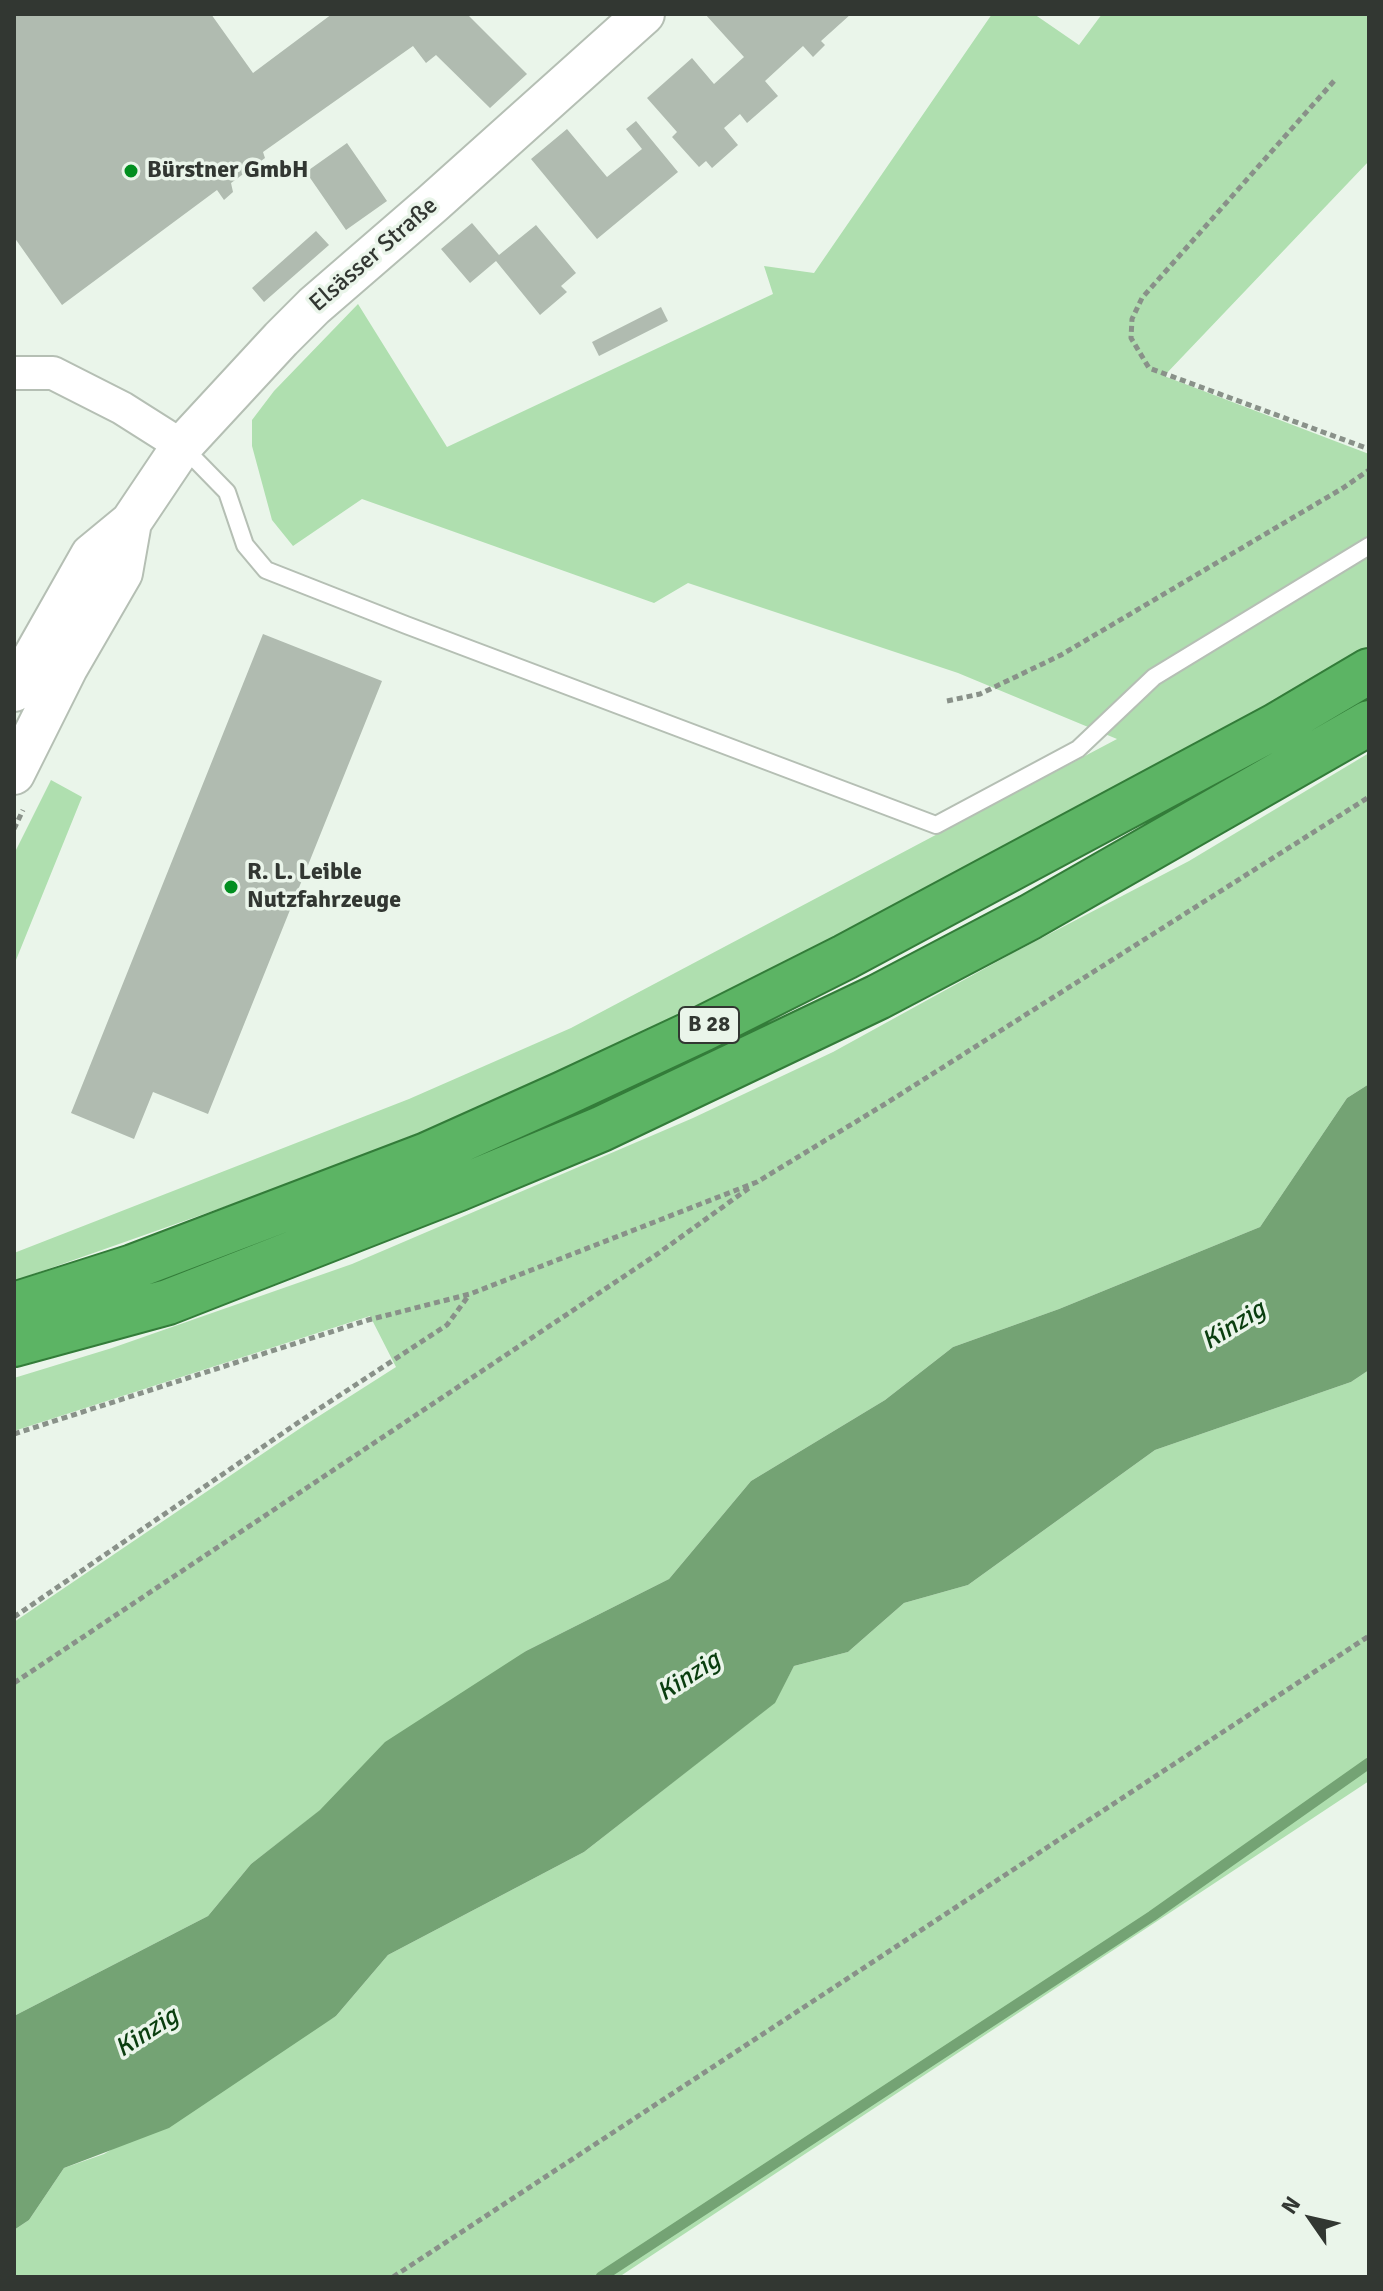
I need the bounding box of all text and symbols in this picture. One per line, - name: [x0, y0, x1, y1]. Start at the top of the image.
- place label: Bürstner GmbH: [147, 157, 308, 185]
- marker: Bürstner GmbH: [122, 162, 140, 180]
- street label: Elsässer Straße: [304, 192, 444, 318]
- place label: R. L. Leible Nutzfahrzeuge: [247, 859, 401, 915]
- marker: R. L. Leible Nutzfahrzeuge: [222, 878, 240, 896]
- road number: B 28: [679, 1007, 739, 1043]
- water label: Kinzig: [1196, 1294, 1272, 1358]
- water label: Kinzig: [652, 1645, 726, 1709]
- water label: Kinzig: [110, 2001, 184, 2065]
- north arrow: [1271, 2179, 1351, 2259]
- text: N: [1275, 2191, 1306, 2219]

